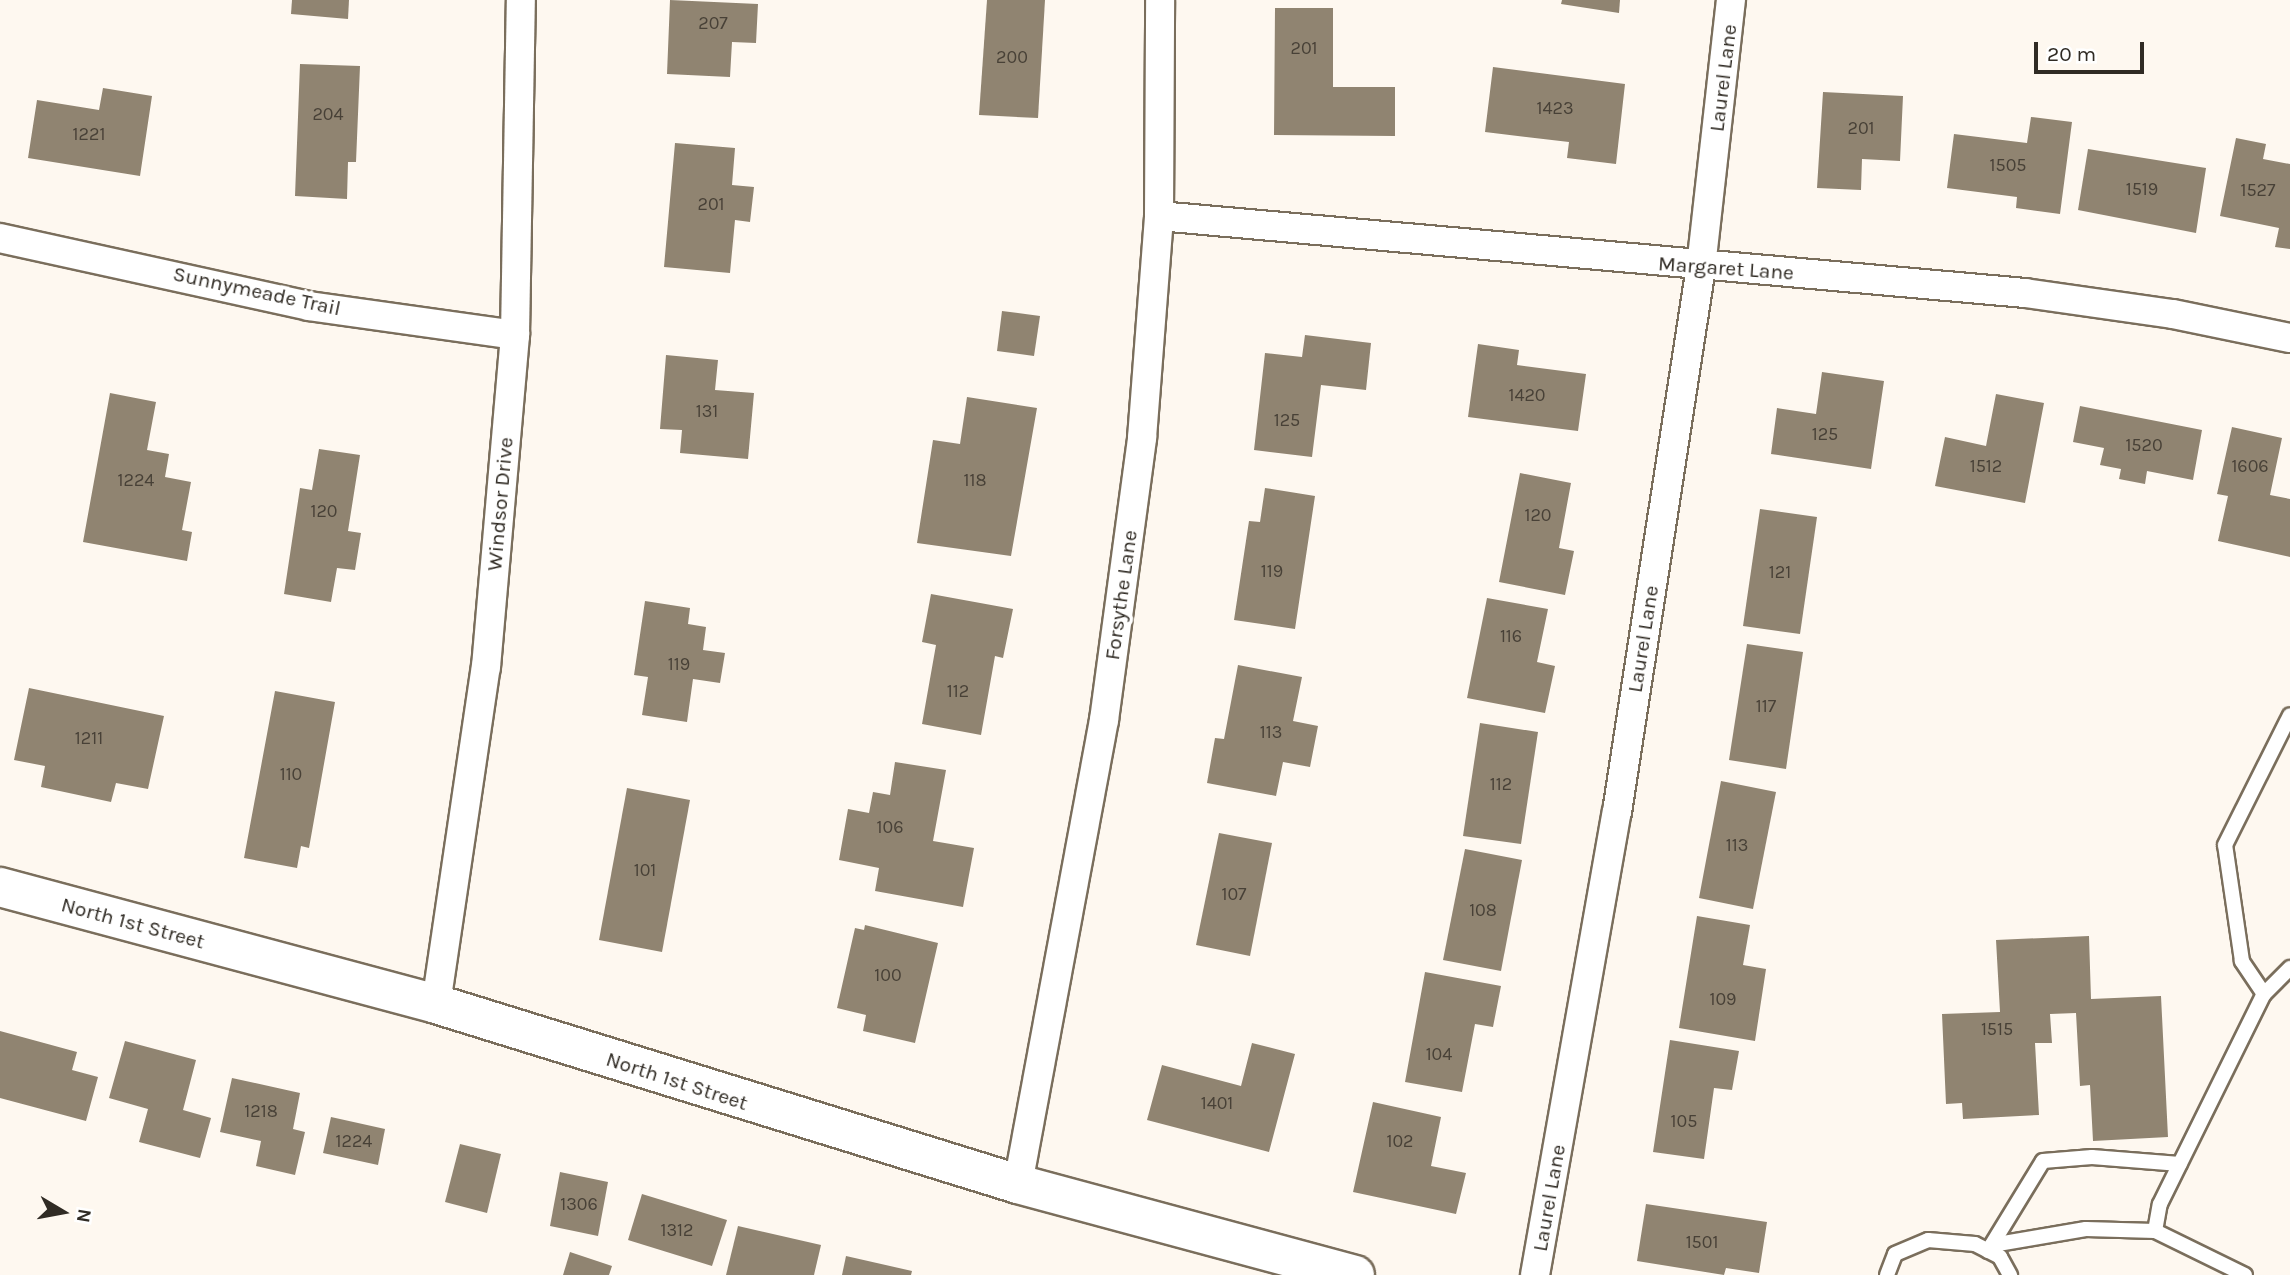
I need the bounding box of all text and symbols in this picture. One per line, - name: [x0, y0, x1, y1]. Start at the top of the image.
- house number: 207: [698, 12, 728, 34]
- street label: Laurel Lane: [1704, 23, 1742, 133]
- scale bar: [2038, 28, 2148, 72]
- house number: 201: [1290, 37, 1318, 59]
- text: 20 m: [2047, 42, 2096, 66]
- house number: 200: [996, 46, 1028, 68]
- house number: 1423: [1536, 97, 1574, 119]
- house number: 204: [312, 103, 344, 125]
- house number: 201: [1847, 117, 1875, 139]
- house number: 1221: [73, 123, 105, 145]
- house number: 1505: [1990, 154, 2026, 176]
- house number: 1519: [2126, 178, 2158, 200]
- house number: 1527: [2241, 179, 2275, 201]
- house number: 201: [697, 193, 725, 215]
- street label: Margaret Lane: [1657, 251, 1795, 285]
- street label: Sunnymeade Trail: [171, 261, 343, 321]
- house number: 1420: [1508, 384, 1546, 406]
- house number: 131: [696, 400, 718, 422]
- house number: 125: [1274, 409, 1300, 431]
- house number: 125: [1812, 423, 1838, 445]
- house number: 1520: [2125, 434, 2163, 456]
- street label: Windsor Drive: [482, 436, 518, 572]
- house number: 1512: [1970, 455, 2002, 477]
- house number: 1606: [2231, 455, 2269, 477]
- house number: 1224: [118, 469, 154, 491]
- house number: 118: [964, 469, 986, 491]
- house number: 120: [310, 500, 338, 522]
- house number: 120: [1524, 504, 1552, 526]
- street label: Forsythe Lane: [1099, 528, 1143, 662]
- house number: 119: [1261, 560, 1283, 582]
- house number: 121: [1769, 561, 1791, 583]
- street label: Laurel Lane: [1622, 584, 1664, 694]
- house number: 116: [1500, 625, 1522, 647]
- house number: 119: [668, 653, 690, 675]
- house number: 112: [947, 680, 969, 702]
- house number: 117: [1756, 695, 1776, 717]
- house number: 113: [1260, 721, 1282, 743]
- house number: 1211: [75, 727, 103, 749]
- house number: 110: [280, 763, 302, 785]
- house number: 112: [1490, 773, 1512, 795]
- house number: 106: [877, 816, 903, 838]
- house number: 113: [1726, 834, 1748, 856]
- house number: 101: [634, 859, 656, 881]
- house number: 107: [1221, 883, 1247, 905]
- street label: North 1st Street: [59, 892, 207, 954]
- house number: 108: [1469, 899, 1497, 921]
- house number: 100: [874, 964, 902, 986]
- house number: 109: [1709, 988, 1737, 1010]
- house number: 1515: [1981, 1018, 2013, 1040]
- house number: 104: [1426, 1043, 1452, 1065]
- street label: North 1st Street: [603, 1046, 751, 1116]
- house number: 1401: [1201, 1092, 1233, 1114]
- house number: 1218: [244, 1100, 278, 1122]
- house number: 105: [1671, 1110, 1697, 1132]
- house number: 1224: [336, 1130, 372, 1152]
- house number: 102: [1386, 1130, 1414, 1152]
- street label: Laurel Lane: [1527, 1143, 1571, 1253]
- north arrow: [28, 1177, 98, 1247]
- house number: 1306: [560, 1193, 598, 1215]
- text: N: [72, 1207, 96, 1224]
- house number: 1312: [661, 1219, 693, 1241]
- house number: 1501: [1686, 1231, 1718, 1253]

